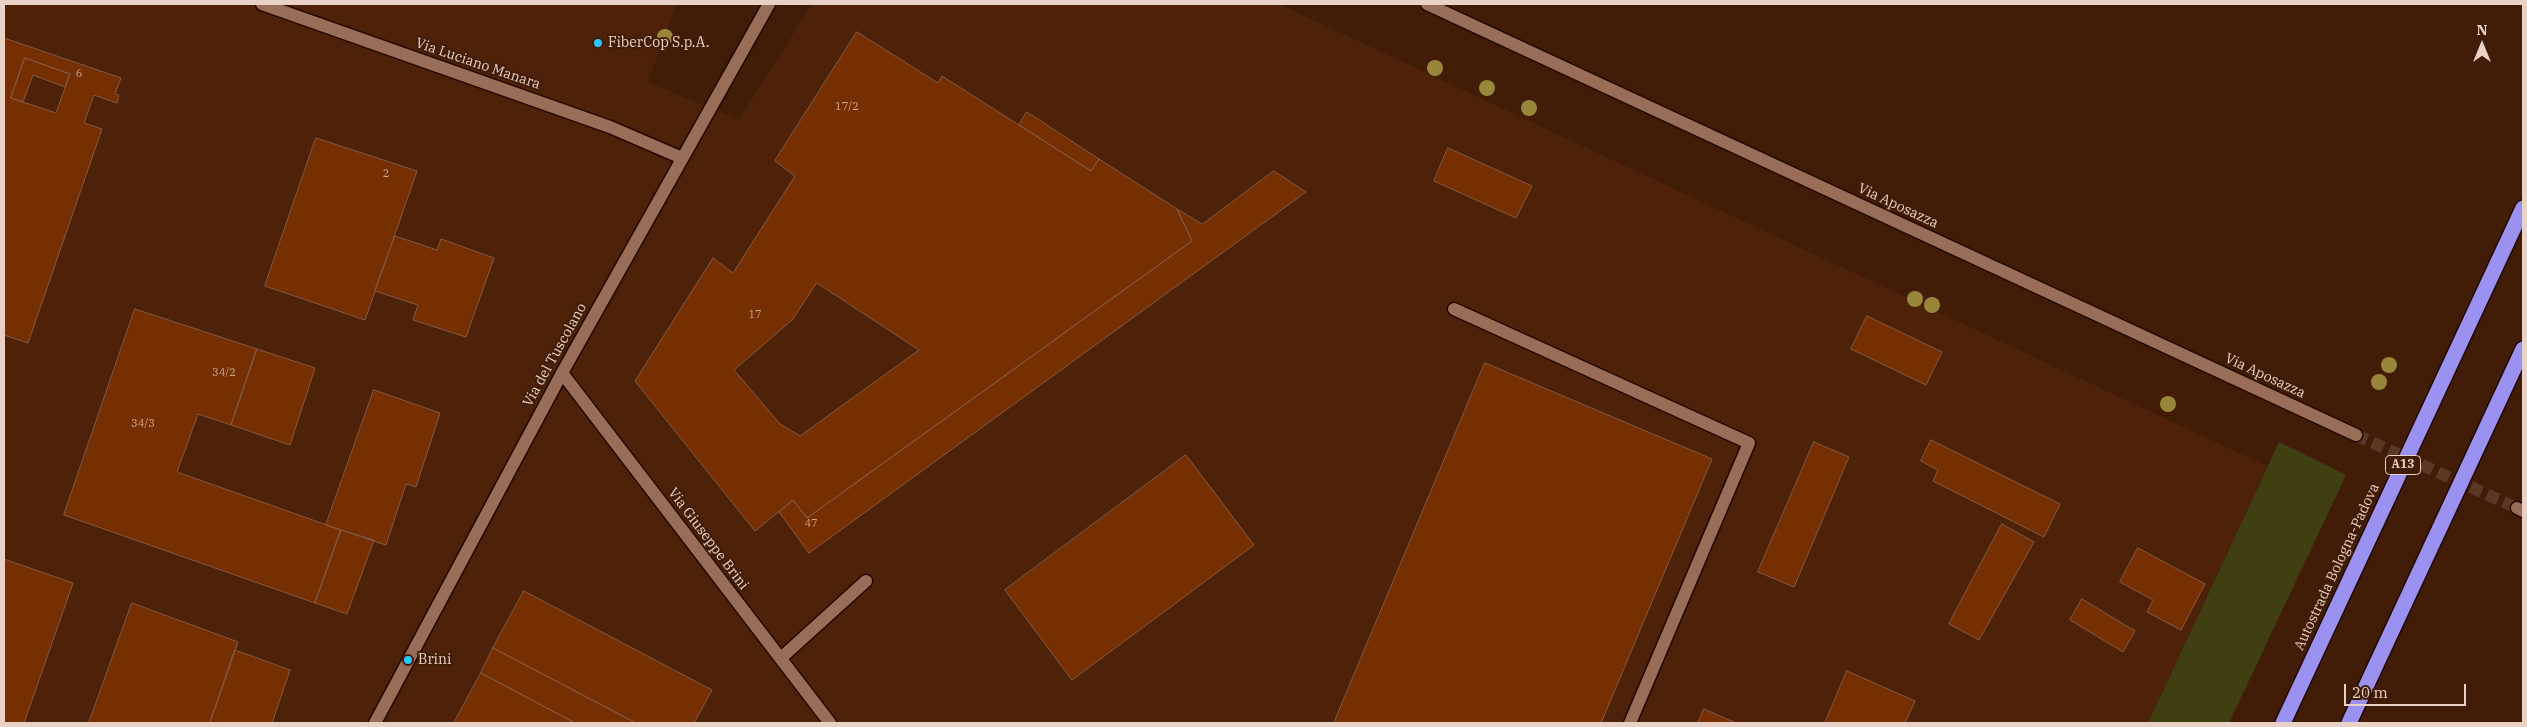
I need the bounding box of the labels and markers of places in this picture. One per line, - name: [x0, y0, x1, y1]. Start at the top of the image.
- place label: FiberCop S.p.A.: [608, 35, 709, 51]
- marker: FiberCop S.p.A.: [592, 37, 604, 49]
- place label: Brini: [418, 652, 451, 668]
- marker: Brini: [402, 654, 414, 666]

